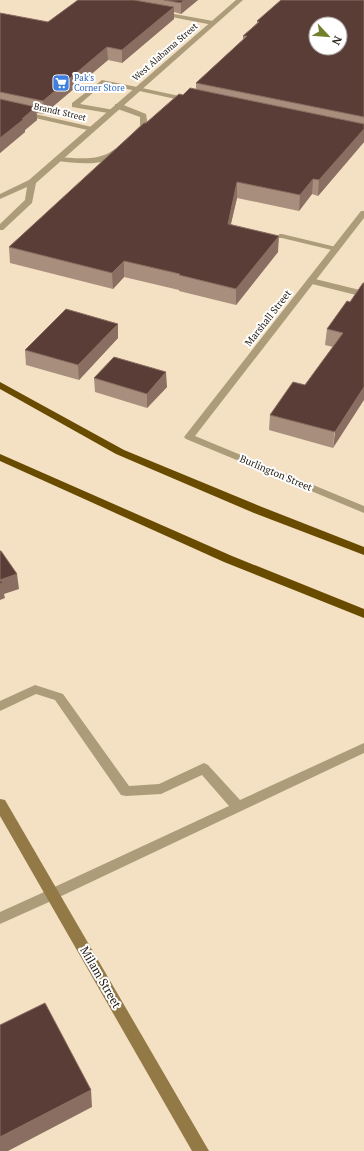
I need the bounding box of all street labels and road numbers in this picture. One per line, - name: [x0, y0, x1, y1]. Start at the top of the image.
- street label: West Alabama Street: [130, 20, 201, 84]
- street label: Brandt Street: [33, 100, 88, 124]
- street label: Marshall Street: [242, 287, 294, 349]
- street label: Burlington Street: [238, 452, 314, 494]
- street label: Milam Street: [77, 943, 125, 1011]

